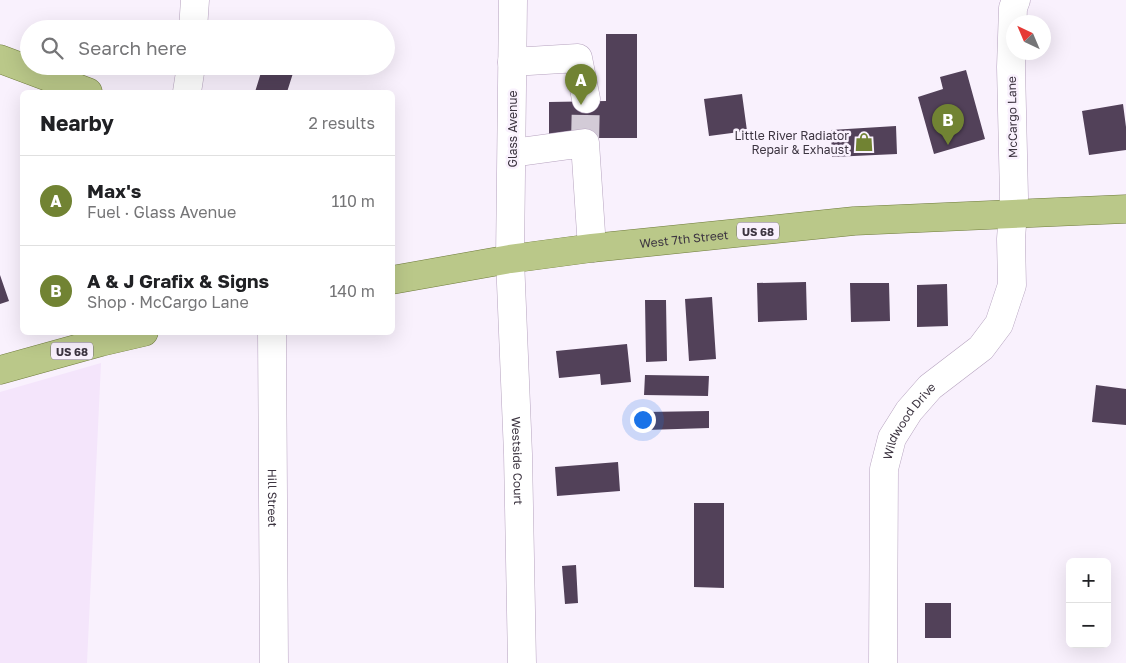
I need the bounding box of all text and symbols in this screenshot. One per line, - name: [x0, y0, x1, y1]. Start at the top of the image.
- north arrow: [1006, 15, 1051, 60]
- search box: [20, 20, 395, 75]
- icon: search: [38, 34, 66, 62]
- text: Search here: [78, 36, 187, 59]
- pin: A: [565, 64, 597, 105]
- street label: McCargo Lane: [1004, 76, 1020, 158]
- street label: Glass Avenue: [505, 90, 520, 168]
- pin: B: [932, 104, 964, 145]
- text: Nearby: [40, 110, 114, 136]
- text: 2 results: [309, 113, 375, 133]
- place label: Little River Radiator Repair & Exhaust: [735, 128, 849, 157]
- shop icon: Little River Radiator Repair & Exhaust: [853, 131, 875, 153]
- text: Max's: [87, 179, 141, 202]
- text: A: [50, 191, 62, 211]
- text: 110 m: [331, 191, 375, 211]
- text: Fuel · Glass Avenue: [87, 202, 236, 222]
- road number: US 68: [737, 222, 779, 240]
- street label: West 7th Street: [639, 226, 729, 251]
- text: A & J Grafix & Signs: [87, 269, 269, 292]
- text: B: [50, 281, 62, 301]
- text: 140 m: [329, 281, 375, 301]
- text: Shop · McCargo Lane: [87, 292, 249, 312]
- road number: US 68: [51, 342, 93, 360]
- street label: Wildwood Drive: [879, 378, 938, 461]
- your location: [630, 407, 656, 433]
- street label: Westside Court: [509, 416, 526, 505]
- street label: Hill Street: [265, 469, 281, 528]
- map controls: [1066, 558, 1111, 648]
- button: +: [1066, 558, 1111, 603]
- button: −: [1066, 603, 1111, 648]

